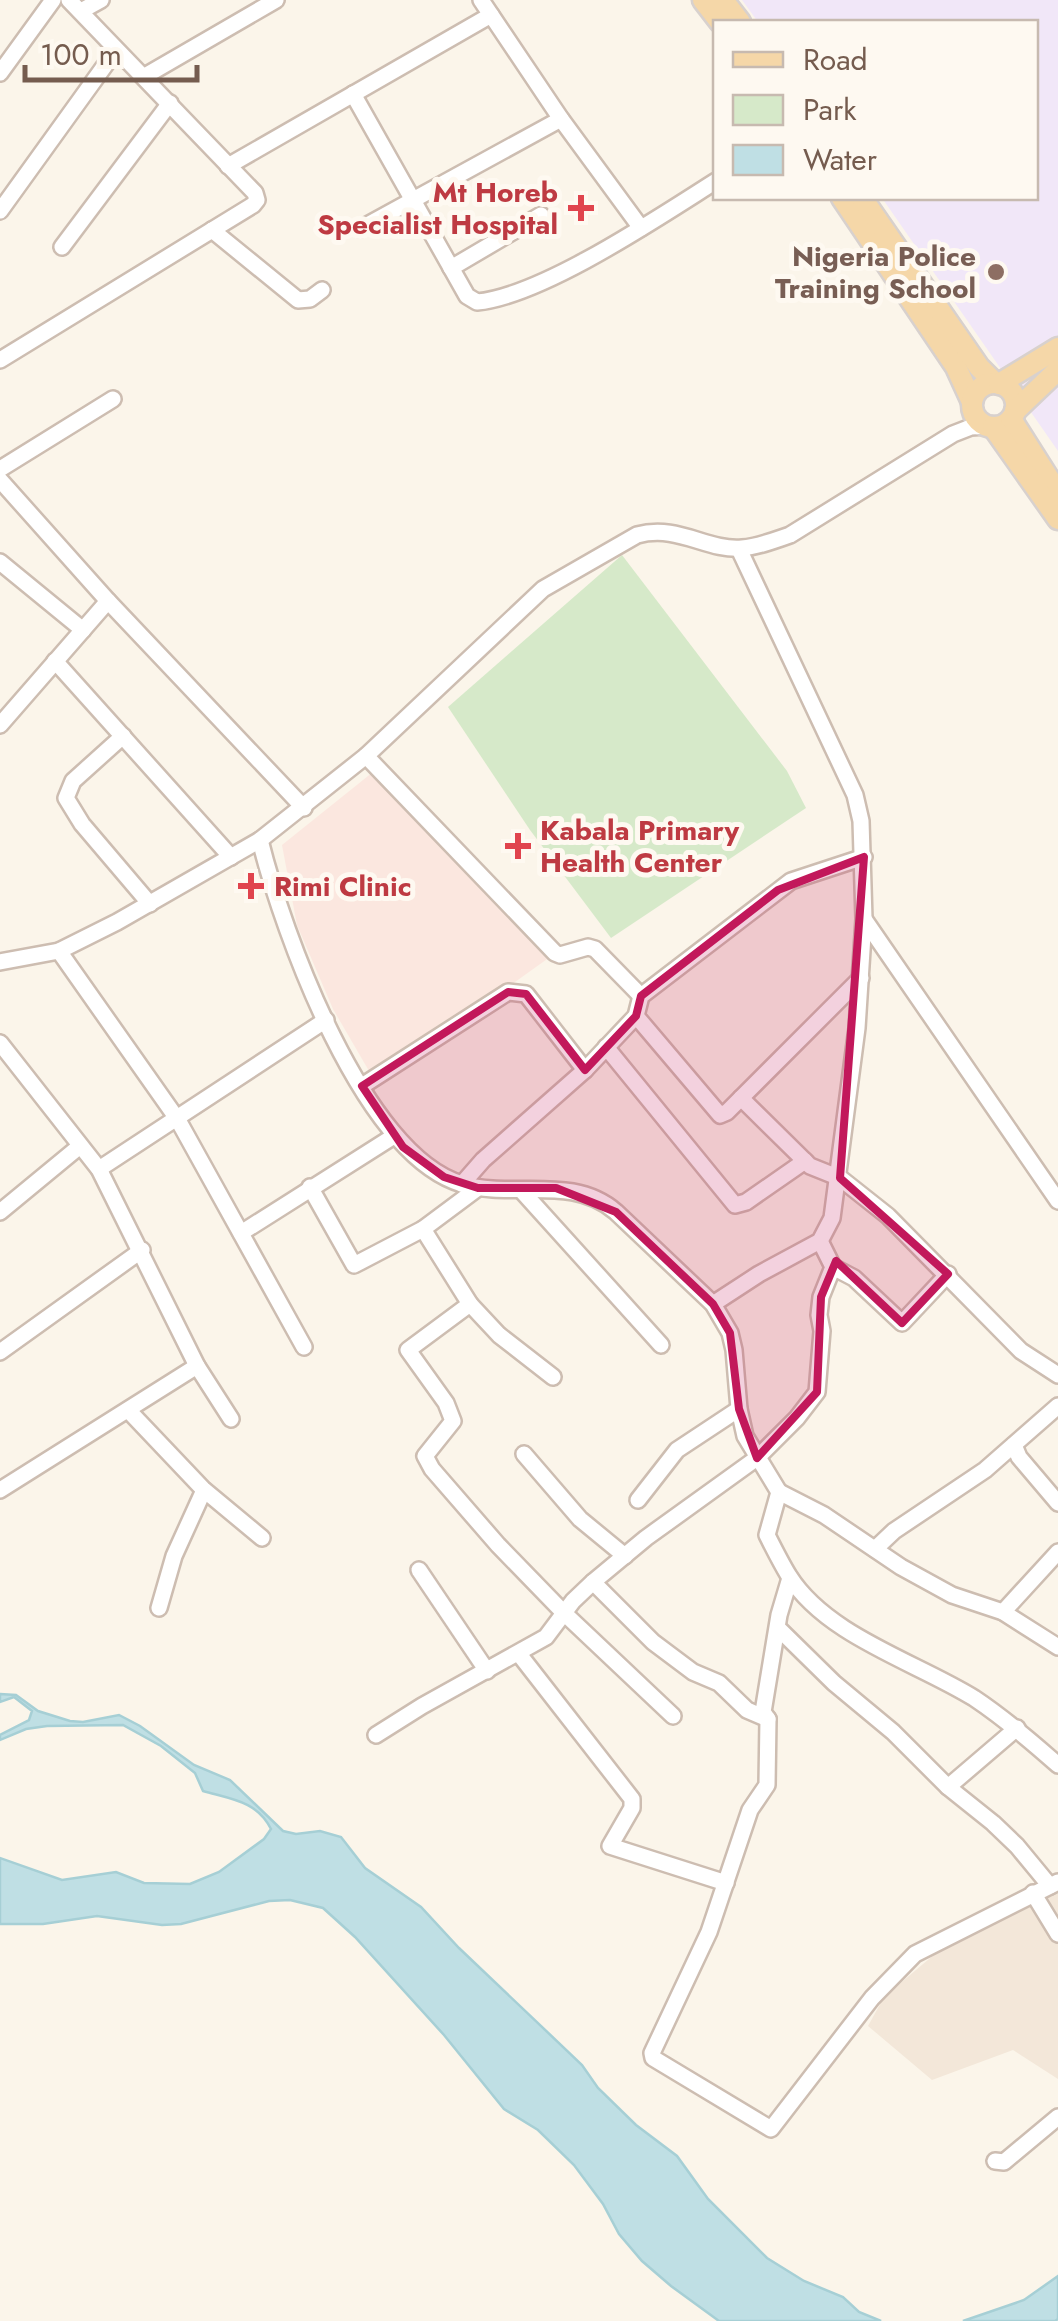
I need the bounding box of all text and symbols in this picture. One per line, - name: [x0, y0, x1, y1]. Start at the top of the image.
- scale bar: [25, 20, 198, 82]
- legend: [713, 20, 1038, 200]
- text: 100 m: [40, 33, 122, 76]
- text: Road: [803, 38, 868, 81]
- text: Park: [803, 88, 857, 131]
- text: Water: [803, 138, 878, 181]
- place label: Mt Horeb Specialist Hospital: [317, 172, 558, 245]
- marker: Mt Horeb Specialist Hospital: [568, 195, 594, 221]
- place label: Nigeria Police Training School: [775, 236, 976, 309]
- marker: Nigeria Police Training School: [985, 261, 1007, 283]
- place label: Kabala Primary Health Center: [540, 810, 740, 883]
- marker: Kabala Primary Health Center: [505, 833, 531, 859]
- place label: Rimi Clinic: [274, 866, 412, 907]
- marker: Rimi Clinic: [238, 873, 264, 899]

